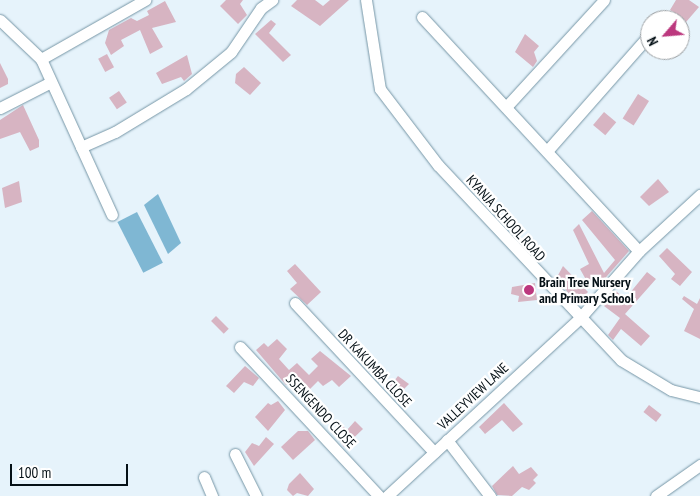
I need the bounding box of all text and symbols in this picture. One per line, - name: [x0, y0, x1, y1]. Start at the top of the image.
- north arrow: [640, 10, 690, 60]
- text: N: [643, 34, 662, 49]
- street label: KYANJA SCHOOL ROAD: [463, 171, 549, 265]
- place label: Brain Tree Nursery and Primary School: [539, 274, 635, 306]
- marker: Brain Tree Nursery and Primary School: [523, 284, 535, 296]
- street label: DR KAKUMBA CLOSE: [335, 325, 415, 411]
- street label: VALLEYVIEW LANE: [434, 359, 512, 433]
- street label: SSENGENDO CLOSE: [282, 371, 360, 451]
- scale bar: [12, 454, 130, 486]
- text: 100 m: [18, 463, 51, 482]

